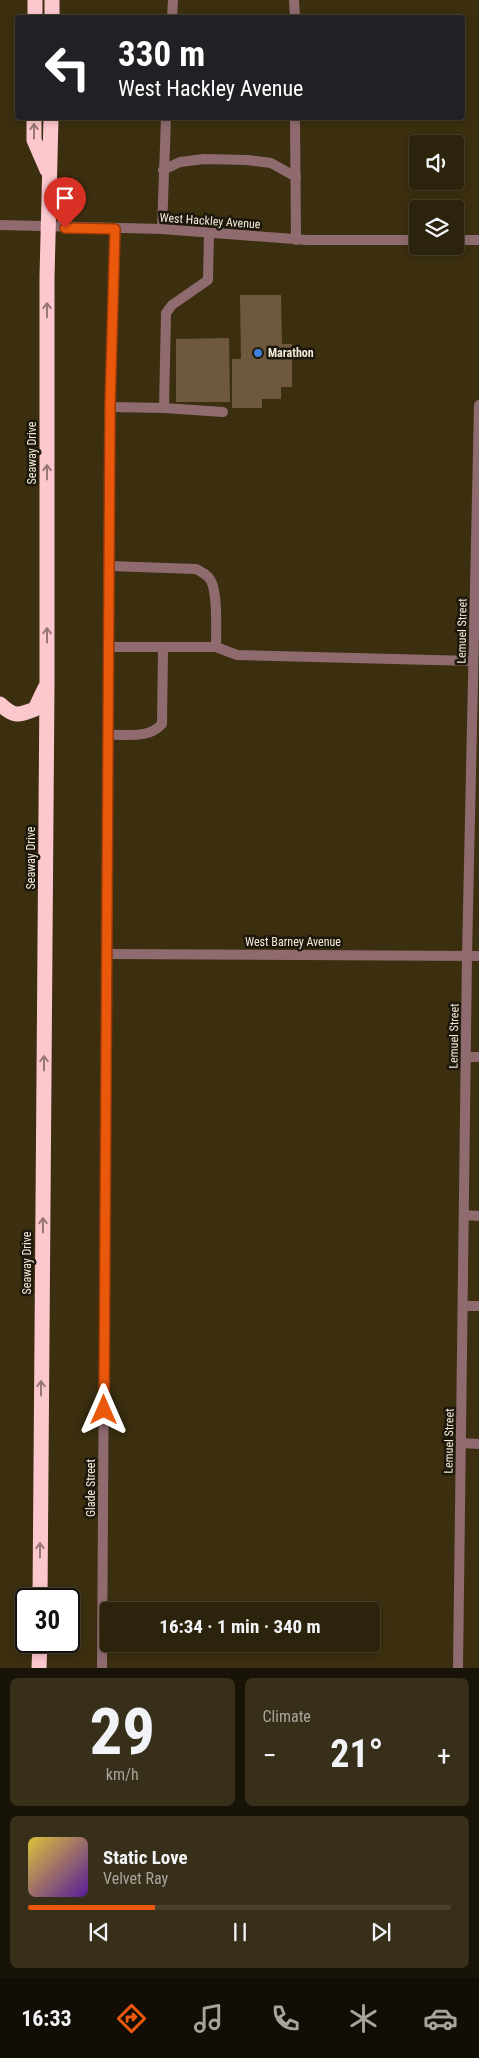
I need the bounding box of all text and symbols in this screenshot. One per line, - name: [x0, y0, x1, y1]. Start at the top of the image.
- text: 330 m: [118, 34, 205, 75]
- icon: left: [35, 35, 100, 100]
- text: West Hackley Avenue: [118, 76, 303, 101]
- one-way arrow: [29, 123, 39, 140]
- map controls: [409, 135, 464, 255]
- button: sound: [409, 135, 464, 190]
- pin: [44, 177, 86, 228]
- icon: arrive: [51, 184, 79, 212]
- button: layers: [409, 200, 464, 255]
- street label: West Hackley Avenue: [159, 210, 261, 232]
- one-way arrow: [42, 302, 52, 318]
- place label: Marathon: [268, 346, 314, 360]
- marker: Marathon: [252, 347, 264, 359]
- street label: Seaway Drive: [25, 421, 39, 484]
- one-way arrow: [42, 464, 52, 480]
- street label: Lemuel Street: [454, 598, 470, 664]
- one-way arrow: [42, 627, 52, 643]
- street label: Seaway Drive: [24, 826, 38, 889]
- street label: West Barney Avenue: [245, 935, 341, 949]
- street label: Lemuel Street: [446, 1003, 462, 1069]
- one-way arrow: [39, 1055, 49, 1071]
- one-way arrow: [38, 1217, 48, 1234]
- street label: Seaway Drive: [20, 1231, 34, 1294]
- one-way arrow: [37, 1380, 46, 1396]
- position arrow: [77, 1383, 129, 1435]
- street label: Lemuel Street: [441, 1408, 457, 1474]
- street label: Glade Street: [84, 1459, 98, 1517]
- one-way arrow: [35, 1542, 45, 1558]
- speed limit sign: 30: [15, 1588, 80, 1653]
- text: 16:34 · 1 min · 340 m: [159, 1615, 321, 1638]
- text: 29: [89, 1694, 155, 1770]
- text: Climate: [263, 1707, 311, 1726]
- text: 21°: [330, 1732, 383, 1776]
- text: −: [263, 1739, 277, 1772]
- text: +: [437, 1739, 451, 1772]
- text: km/h: [106, 1765, 139, 1784]
- text: Static Love: [103, 1846, 188, 1869]
- text: Velvet Ray: [103, 1869, 168, 1888]
- icon: previous: [85, 1918, 113, 1946]
- icon: pause: [226, 1918, 254, 1946]
- icon: next: [367, 1918, 395, 1946]
- icon: directions: [114, 2001, 149, 2036]
- icon: music: [191, 2001, 226, 2036]
- icon: phone: [268, 2001, 303, 2036]
- icon: climate: [346, 2001, 381, 2036]
- icon: car: [423, 2001, 458, 2036]
- text: 16:33: [21, 2006, 72, 2031]

